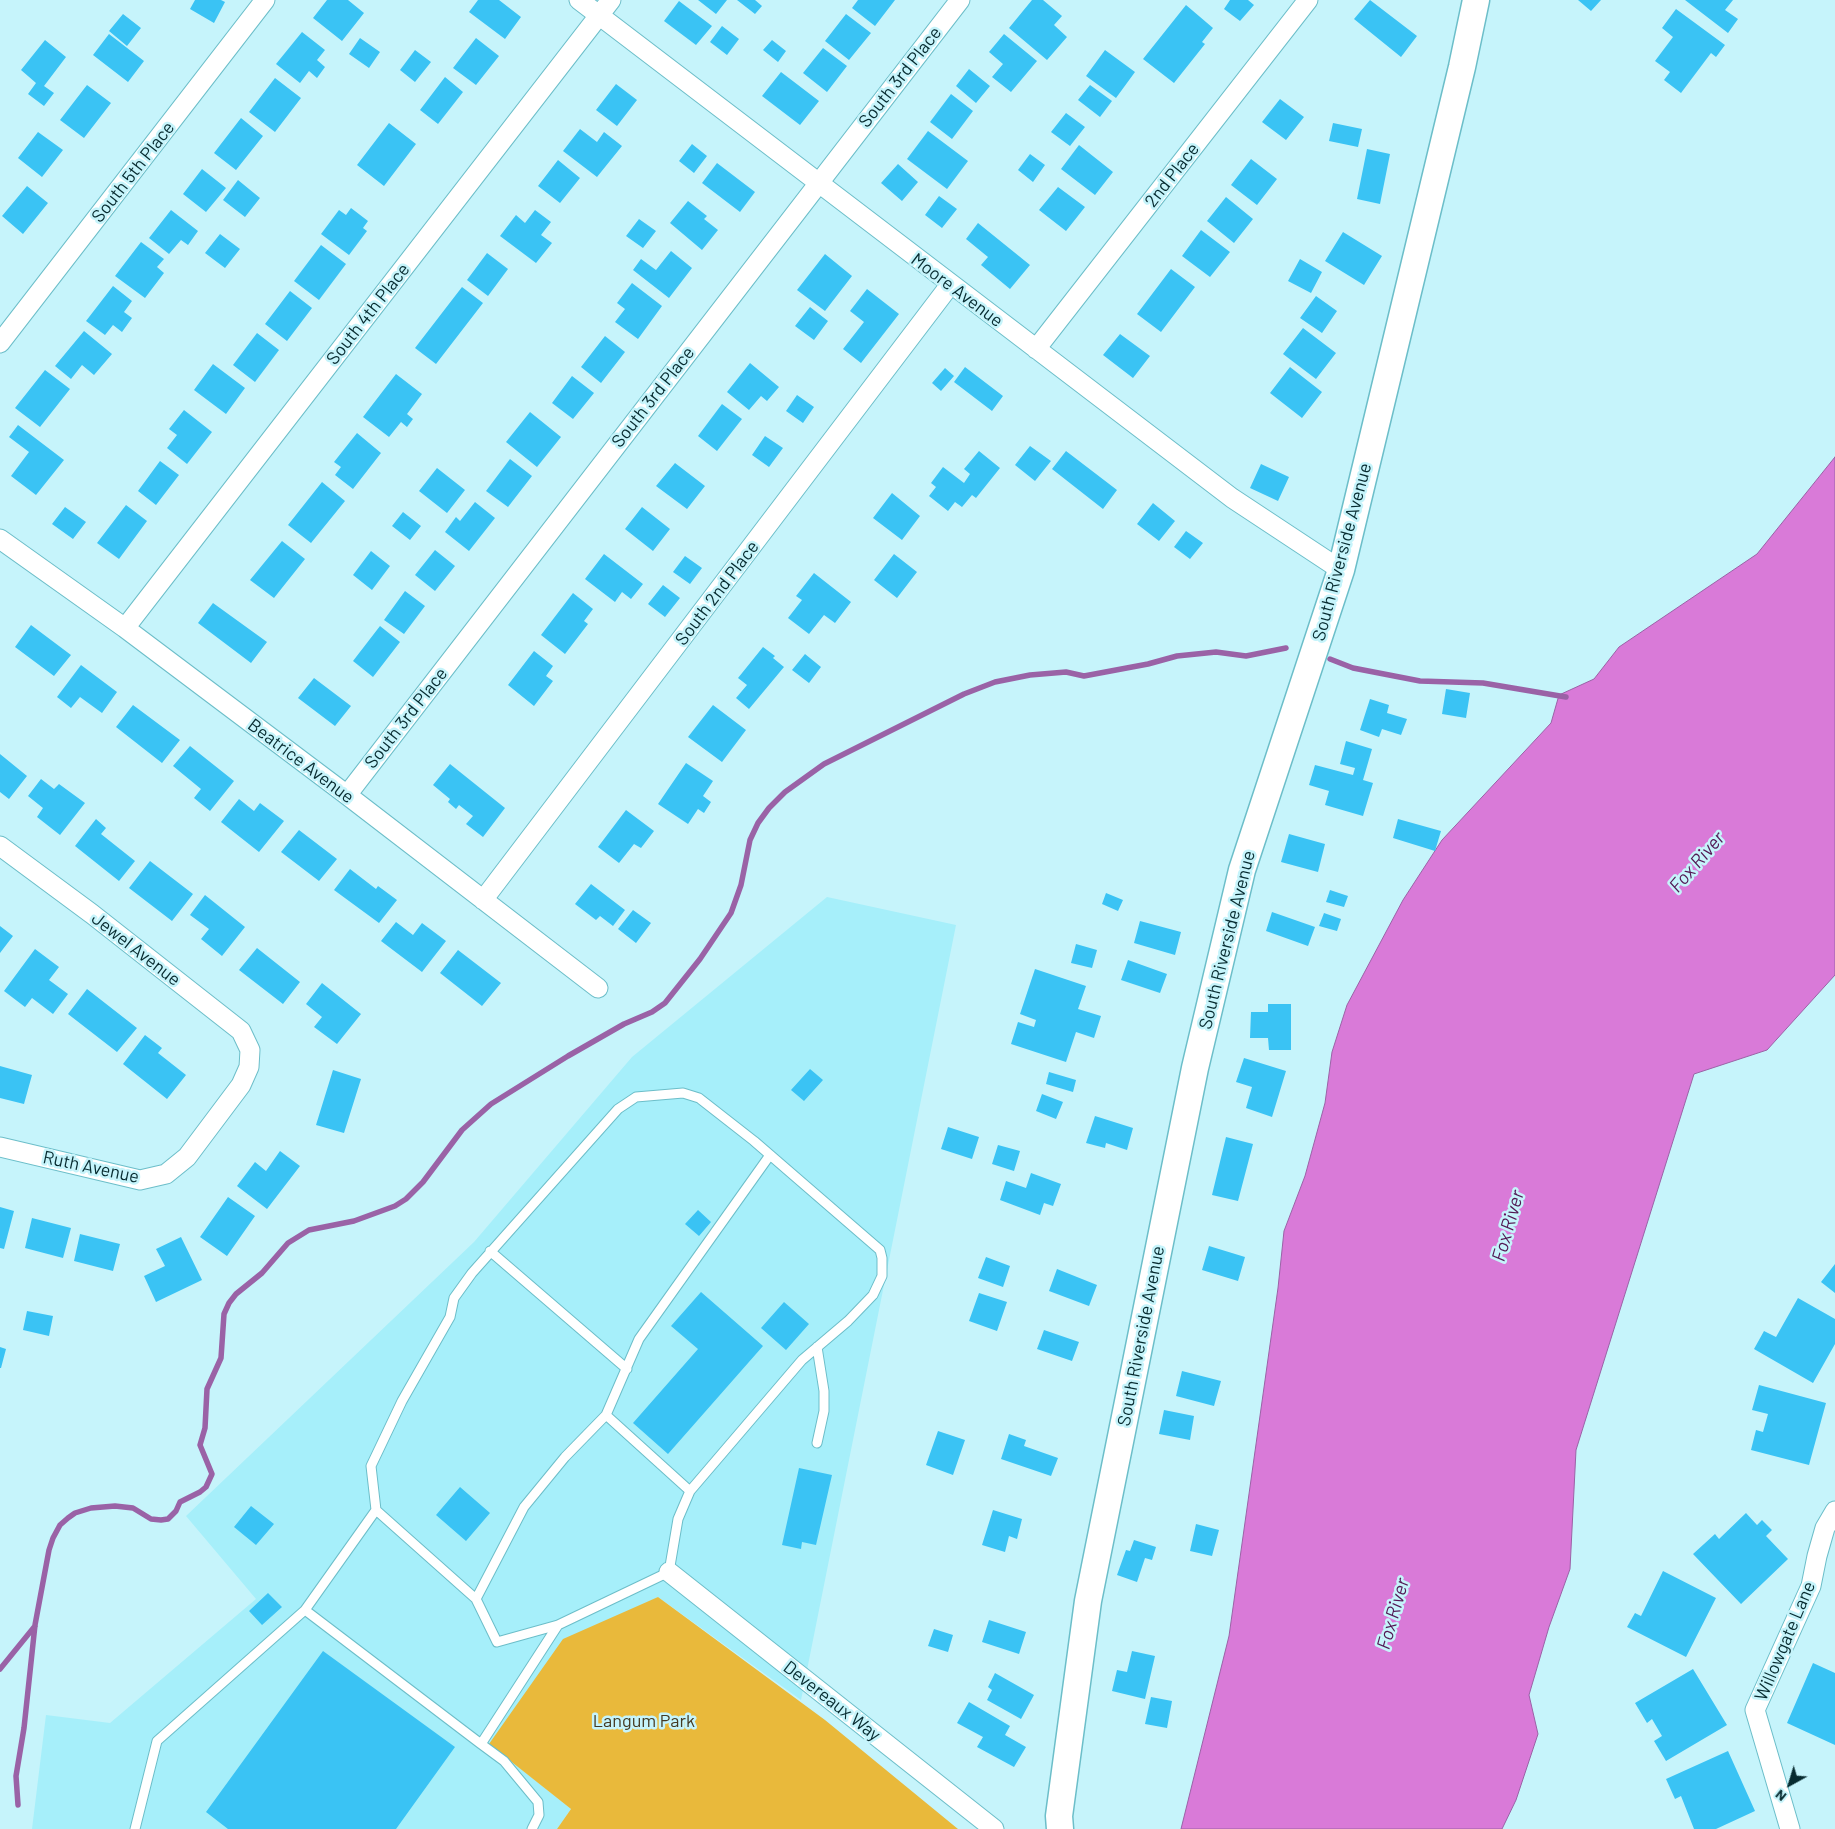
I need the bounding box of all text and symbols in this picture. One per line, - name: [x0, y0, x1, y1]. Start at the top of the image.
- street label: South 3rd Place: [854, 22, 946, 132]
- street label: South 5th Place: [87, 117, 179, 227]
- street label: 2nd Place: [1140, 139, 1204, 211]
- street label: Moore Avenue: [907, 248, 1007, 332]
- street label: South 4th Place: [322, 259, 414, 369]
- street label: South 3rd Place: [607, 342, 699, 452]
- street label: South Riverside Avenue: [1308, 461, 1376, 643]
- street label: South 2nd Place: [671, 536, 763, 650]
- street label: South 3rd Place: [360, 663, 452, 773]
- street label: Beatrice Avenue: [244, 714, 358, 808]
- water label: Fox River: [1664, 827, 1730, 897]
- street label: South Riverside Avenue: [1194, 848, 1260, 1032]
- street label: Jewel Avenue: [87, 908, 185, 990]
- street label: Ruth Avenue: [41, 1146, 141, 1188]
- water label: Fox River: [1487, 1188, 1529, 1264]
- street label: South Riverside Avenue: [1113, 1244, 1169, 1428]
- water label: Fox River: [1372, 1576, 1414, 1652]
- street label: Willowgate Lane: [1750, 1578, 1820, 1704]
- street label: Devereaux Way: [779, 1656, 885, 1746]
- park label: Langum Park: [593, 1710, 695, 1732]
- north arrow: [1765, 1759, 1815, 1809]
- text: N: [1771, 1787, 1789, 1806]

